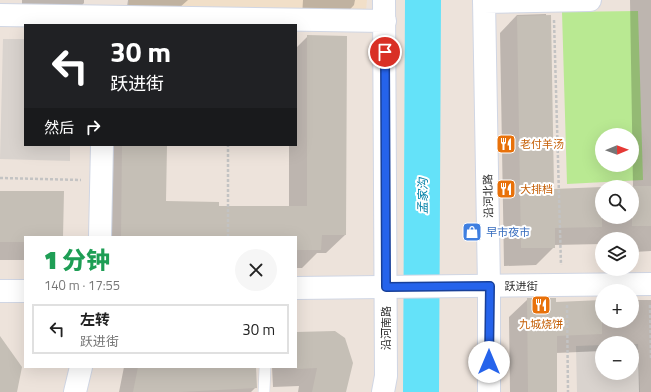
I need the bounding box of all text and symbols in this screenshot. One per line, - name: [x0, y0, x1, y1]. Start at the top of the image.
- text: 30 m: [110, 30, 171, 73]
- pin: [368, 35, 402, 69]
- icon: left: [44, 40, 96, 92]
- icon: arrive: [374, 41, 396, 63]
- text: 跃进街: [110, 70, 164, 97]
- text: 然后: [44, 116, 74, 139]
- icon: right: [82, 116, 104, 138]
- north arrow: [595, 128, 639, 172]
- map controls: [595, 128, 639, 380]
- restaurant icon: 老付羊汤: [495, 133, 517, 155]
- place label: 老付羊汤: [520, 136, 564, 152]
- street label: 沿河北路: [480, 174, 496, 218]
- water label: 孟家沟: [413, 176, 432, 214]
- restaurant icon: 大排档: [495, 178, 517, 200]
- button: search: [595, 180, 639, 224]
- place label: 大排档: [520, 181, 553, 197]
- shop icon: 早市夜市: [461, 221, 483, 243]
- place label: 早市夜市: [486, 224, 530, 240]
- button: layers: [595, 232, 639, 276]
- text: 1 分钟: [44, 242, 110, 278]
- button: close: [235, 249, 277, 291]
- text: 140 m · 17:55: [44, 275, 120, 295]
- street label: 跃进街: [505, 278, 538, 294]
- button: +: [595, 284, 639, 328]
- restaurant icon: 九城烧饼: [530, 294, 552, 316]
- street label: 沿河南路: [378, 306, 394, 350]
- text: 左转: [80, 308, 110, 331]
- place label: 九城烧饼: [519, 316, 563, 332]
- icon: left: [46, 318, 68, 340]
- text: 30 m: [242, 318, 275, 341]
- text: 跃进街: [80, 331, 119, 351]
- button: −: [595, 336, 639, 380]
- position arrow: [468, 341, 510, 383]

